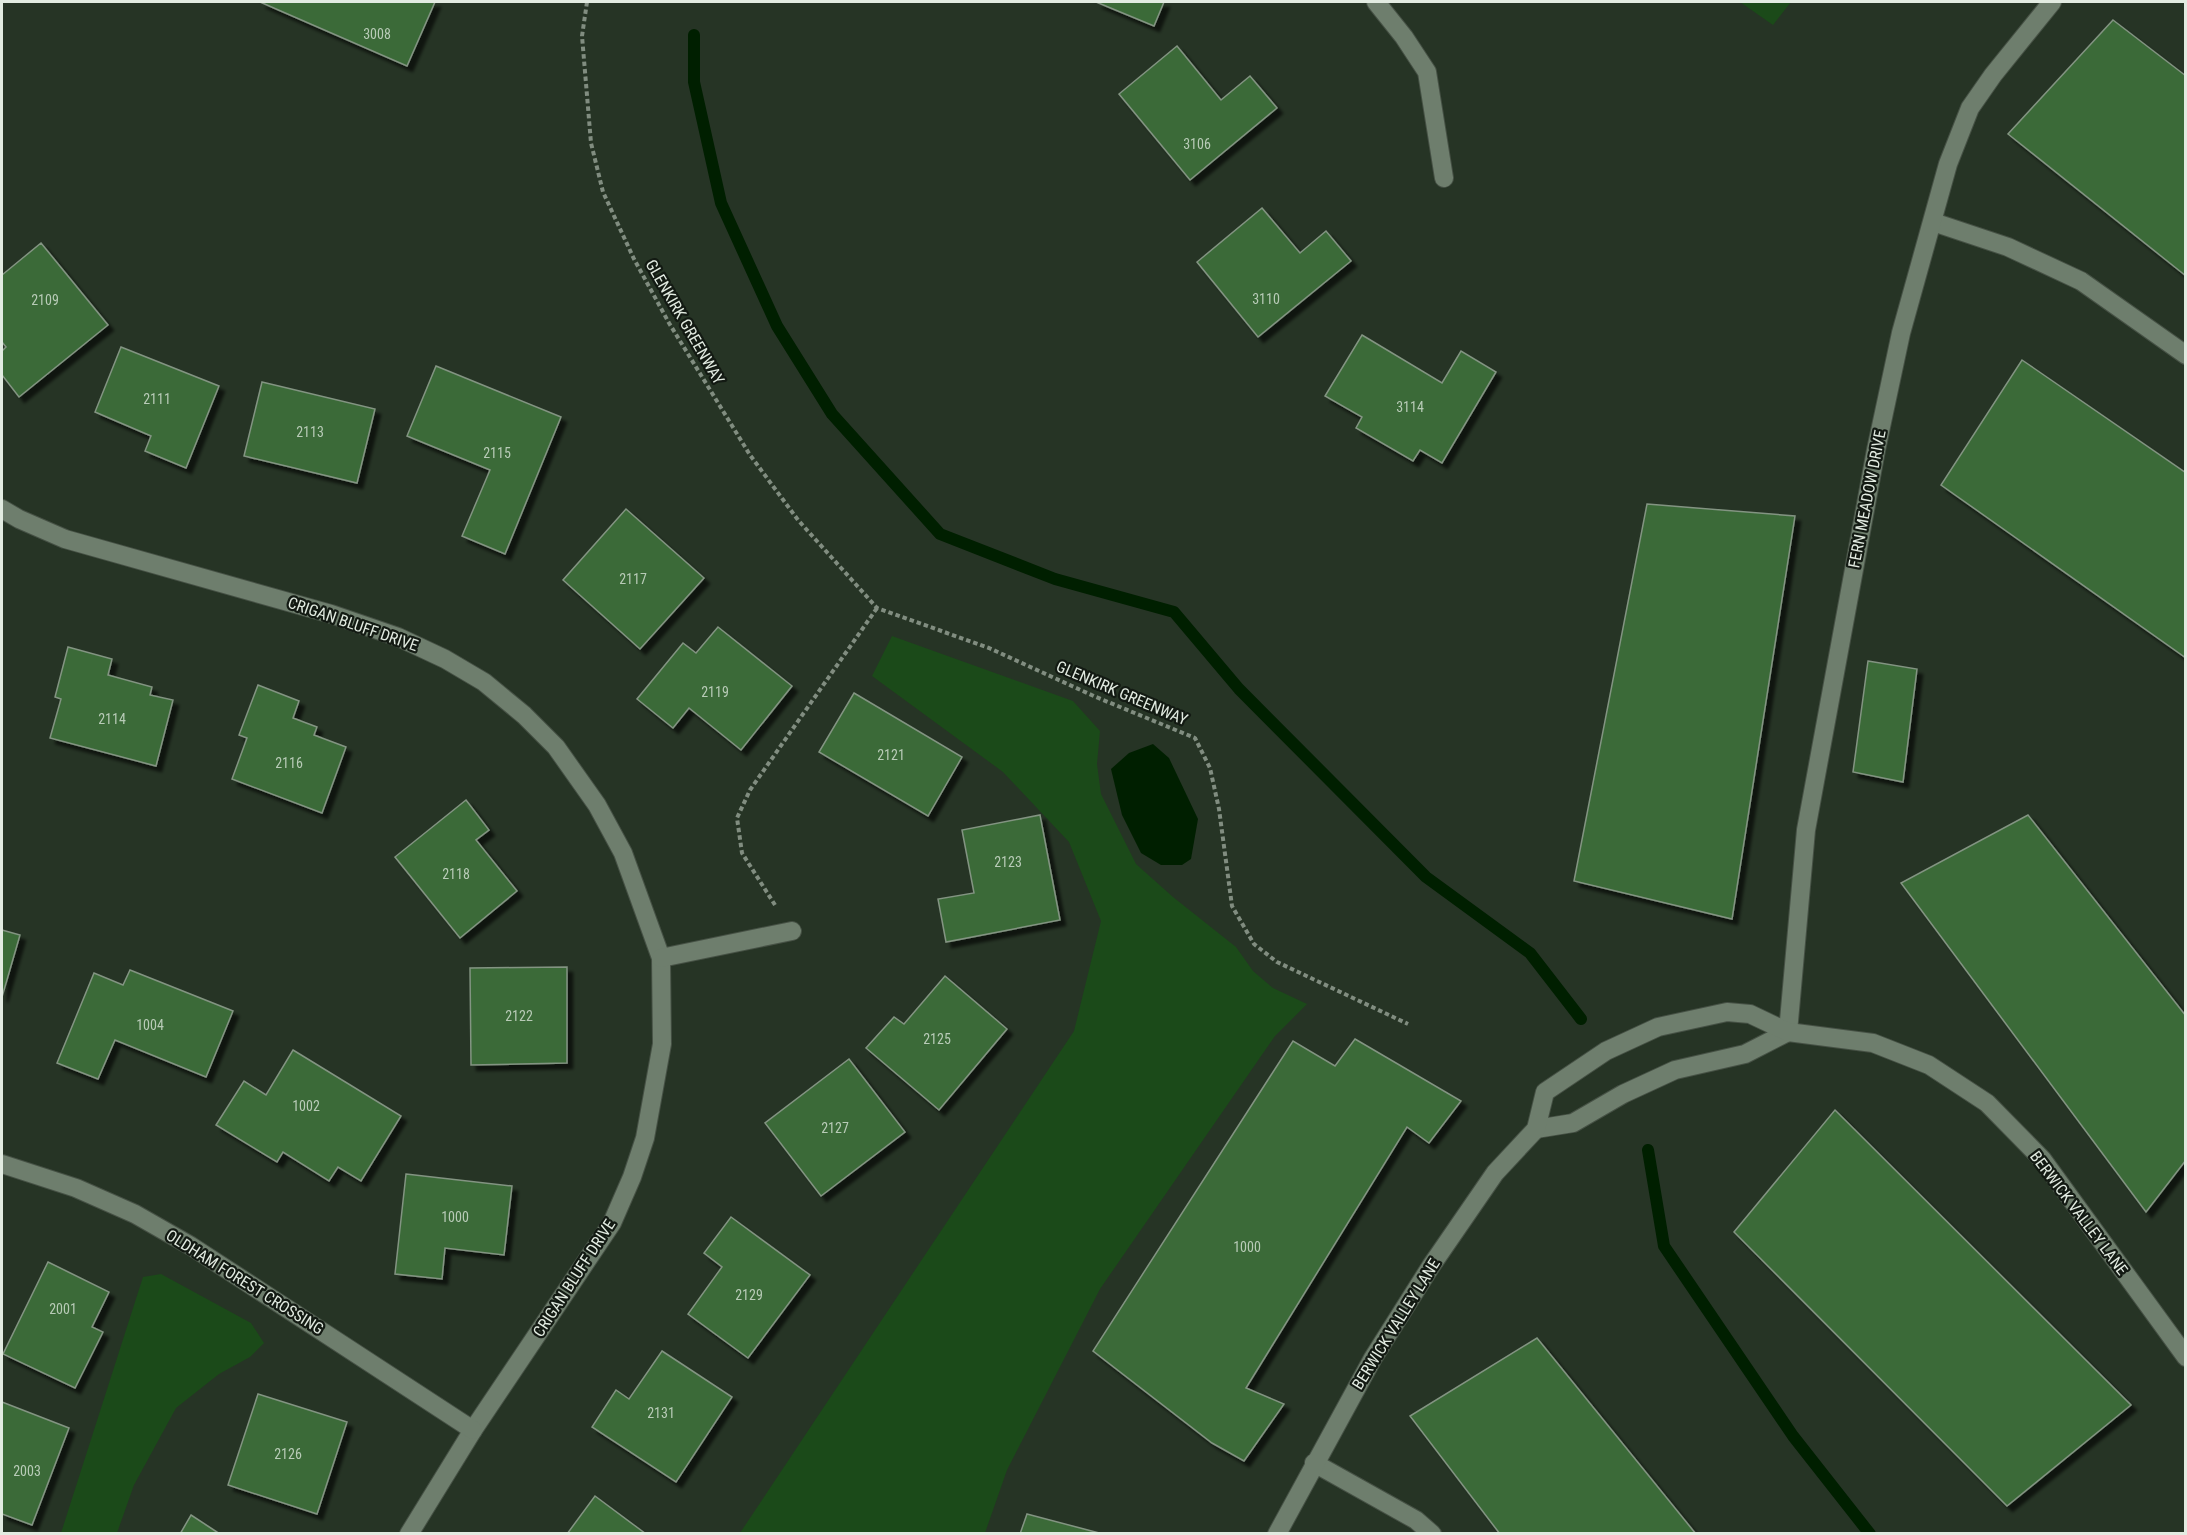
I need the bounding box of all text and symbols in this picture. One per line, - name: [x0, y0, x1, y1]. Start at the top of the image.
- house number: 3008: [363, 26, 391, 42]
- house number: 3106: [1183, 136, 1211, 152]
- street label: GLENKIRK GREENWAY: [642, 256, 729, 388]
- house number: 3110: [1252, 291, 1280, 307]
- house number: 2109: [31, 292, 59, 308]
- house number: 2111: [143, 391, 171, 407]
- house number: 3114: [1396, 399, 1424, 415]
- house number: 2113: [296, 424, 324, 440]
- street label: FERN MEADOW DRIVE: [1844, 428, 1890, 570]
- house number: 2115: [483, 445, 511, 461]
- house number: 2117: [619, 571, 647, 587]
- street label: CRIGAN BLUFF DRIVE: [285, 593, 421, 655]
- street label: GLENKIRK GREENWAY: [1053, 657, 1191, 730]
- house number: 2119: [701, 684, 729, 700]
- house number: 2114: [98, 711, 126, 727]
- house number: 2121: [877, 747, 905, 763]
- house number: 2116: [275, 755, 303, 771]
- house number: 2123: [994, 854, 1022, 870]
- house number: 2118: [442, 866, 470, 882]
- house number: 2122: [505, 1008, 533, 1024]
- house number: 1004: [136, 1017, 164, 1033]
- house number: 2125: [923, 1031, 951, 1047]
- house number: 1002: [292, 1098, 320, 1114]
- house number: 2127: [821, 1120, 849, 1136]
- street label: BERWICK VALLEY LANE: [2026, 1147, 2132, 1279]
- house number: 1000: [441, 1209, 469, 1225]
- street label: CRIGAN BLUFF DRIVE: [529, 1216, 619, 1340]
- street label: OLDHAM FOREST CROSSING: [163, 1226, 327, 1338]
- house number: 1000: [1233, 1239, 1261, 1255]
- street label: BERWICK VALLEY LANE: [1348, 1255, 1444, 1393]
- house number: 2129: [735, 1287, 763, 1303]
- house number: 2001: [49, 1301, 77, 1317]
- house number: 2131: [647, 1405, 675, 1421]
- house number: 2126: [274, 1446, 302, 1462]
- house number: 2003: [13, 1463, 41, 1479]

